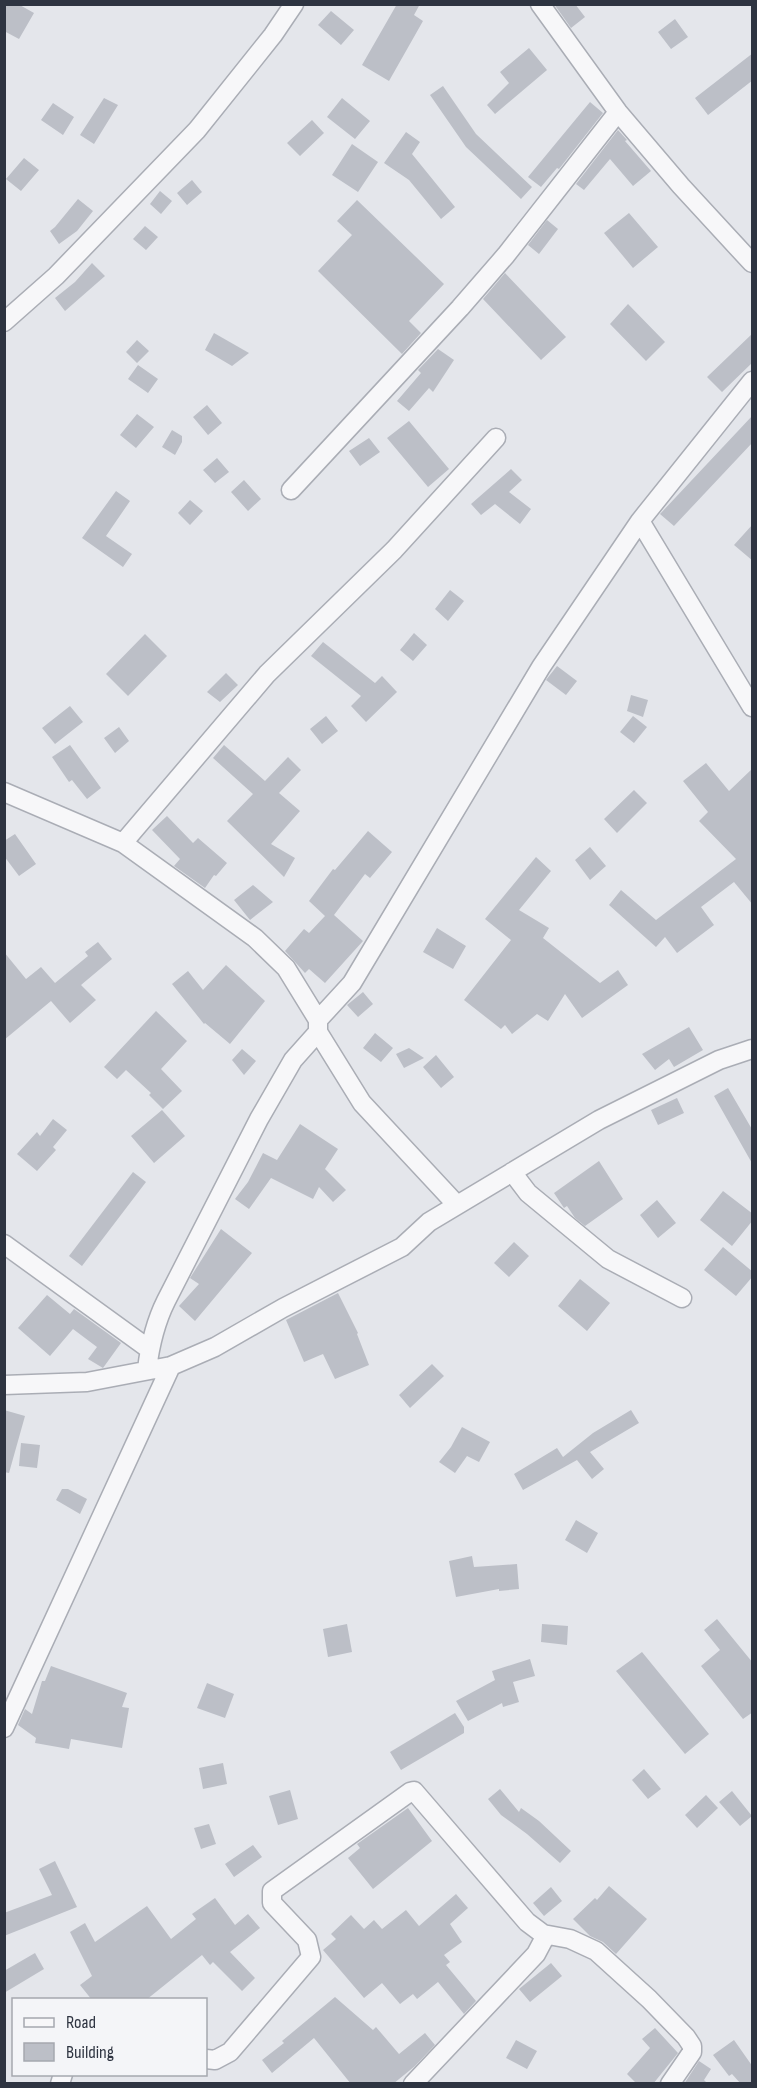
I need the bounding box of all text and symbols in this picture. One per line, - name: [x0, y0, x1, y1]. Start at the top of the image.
- legend: [12, 1998, 207, 2076]
- text: Road: [66, 2012, 96, 2033]
- text: Building: [66, 2042, 114, 2063]

